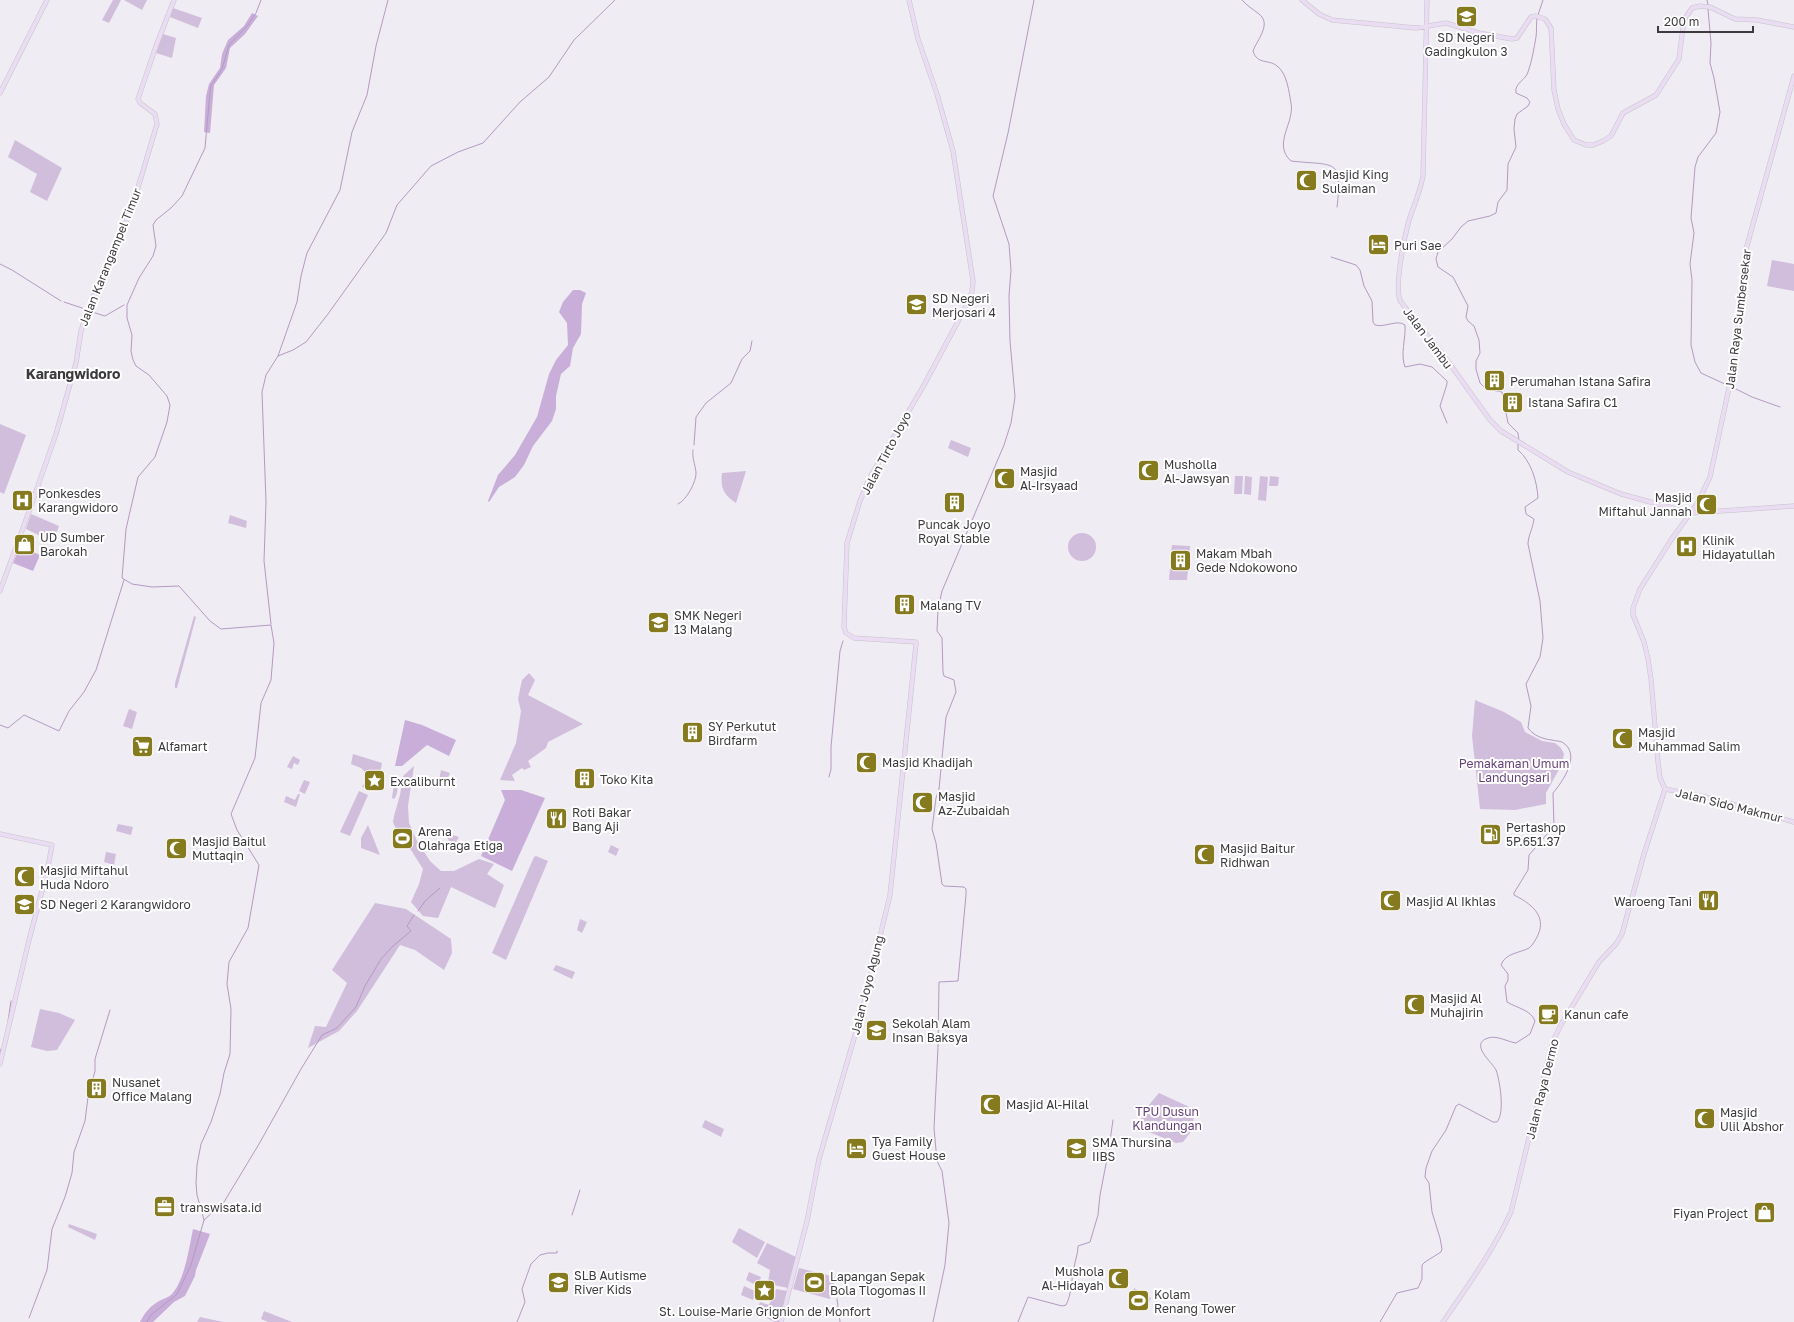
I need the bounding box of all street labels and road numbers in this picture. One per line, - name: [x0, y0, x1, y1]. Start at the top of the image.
- street label: Jalan Karangampel Timur: [75, 186, 145, 328]
- street label: Jalan Raya Sumbersekar: [1722, 248, 1754, 390]
- street label: Jalan Jambu: [1400, 304, 1456, 372]
- street label: Jalan Tirto Joyo: [858, 409, 914, 497]
- street label: Jalan Sido Makmur: [1674, 784, 1784, 826]
- street label: Jalan Joyo Agung: [847, 934, 887, 1036]
- street label: Jalan Raya Dermo: [1522, 1037, 1562, 1141]

